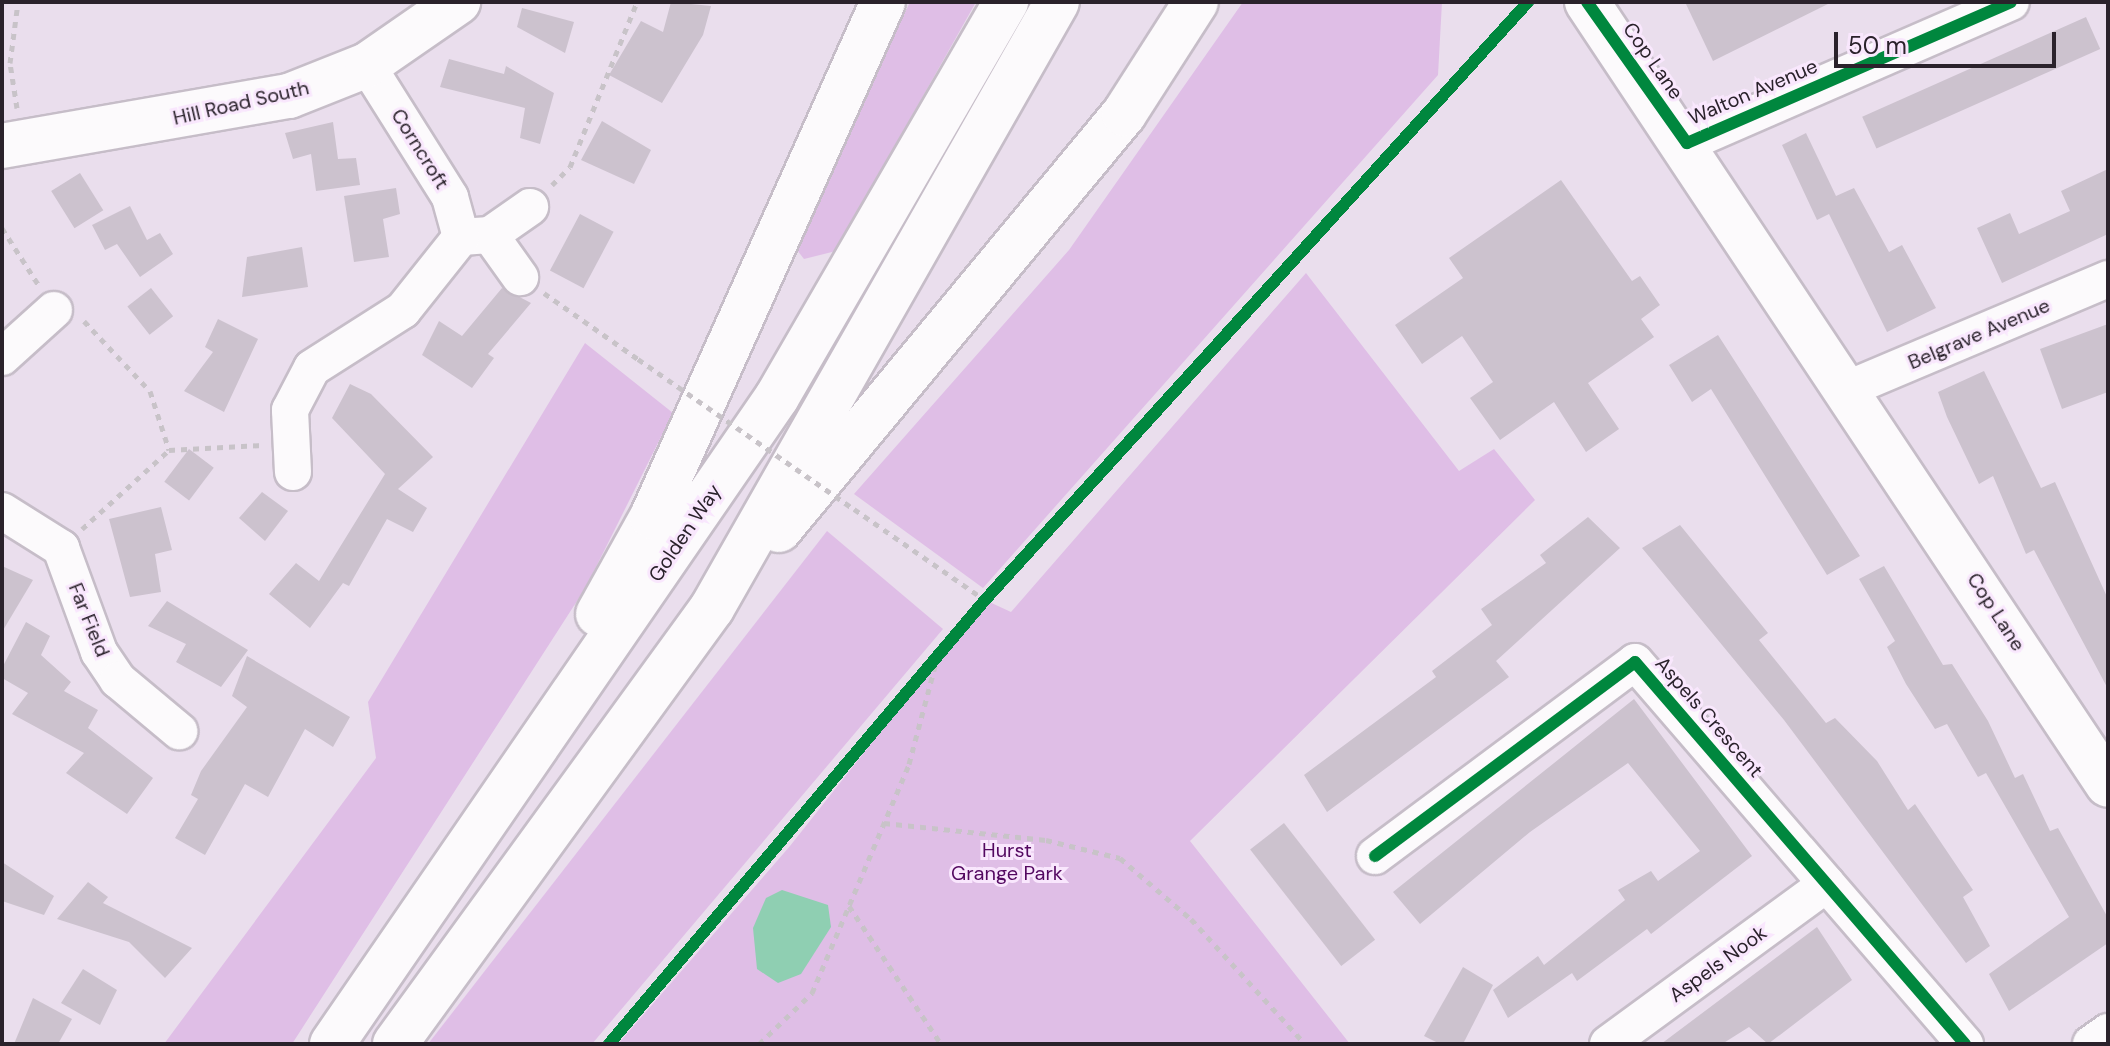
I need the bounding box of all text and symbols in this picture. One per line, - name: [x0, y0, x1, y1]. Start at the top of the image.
- scale bar: [1838, 16, 2060, 66]
- street label: Cop Lane: [1618, 18, 1688, 104]
- text: 50 m: [1848, 30, 1907, 61]
- street label: Walton Avenue: [1685, 54, 1821, 130]
- street label: Hill Road South: [171, 76, 311, 130]
- street label: Corncroft: [386, 104, 454, 194]
- street label: Belgrave Avenue: [1905, 293, 2053, 375]
- street label: Golden Way: [644, 480, 726, 586]
- street label: Cop Lane: [1962, 568, 2030, 656]
- street label: Far Field: [63, 580, 115, 660]
- street label: Aspels Crescent: [1650, 652, 1768, 782]
- park label: Hurst Grange Park: [951, 839, 1063, 886]
- street label: Aspels Nook: [1665, 921, 1771, 1007]

